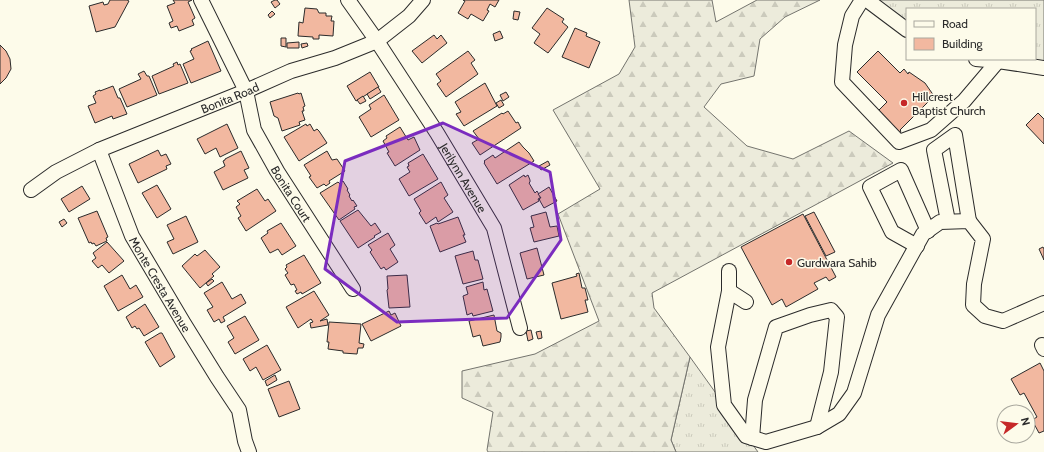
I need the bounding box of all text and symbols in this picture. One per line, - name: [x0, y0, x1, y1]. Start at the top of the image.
- legend: [906, 8, 1036, 60]
- text: Road: [942, 16, 968, 31]
- text: Building: [942, 36, 984, 51]
- street label: Bonita Road: [198, 79, 261, 116]
- place label: Hillcrest Baptist Church: [912, 89, 986, 118]
- marker: Hillcrest Baptist Church: [899, 98, 909, 108]
- street label: Jerilynn Avenue: [437, 139, 490, 215]
- street label: Bonita Court: [268, 163, 315, 224]
- street label: Monte Cresta Avenue: [126, 234, 195, 335]
- place label: Gurdwara Sahib: [797, 255, 877, 270]
- marker: Gurdwara Sahib: [784, 257, 794, 267]
- north arrow: [996, 404, 1036, 444]
- text: N: [1018, 416, 1033, 427]

